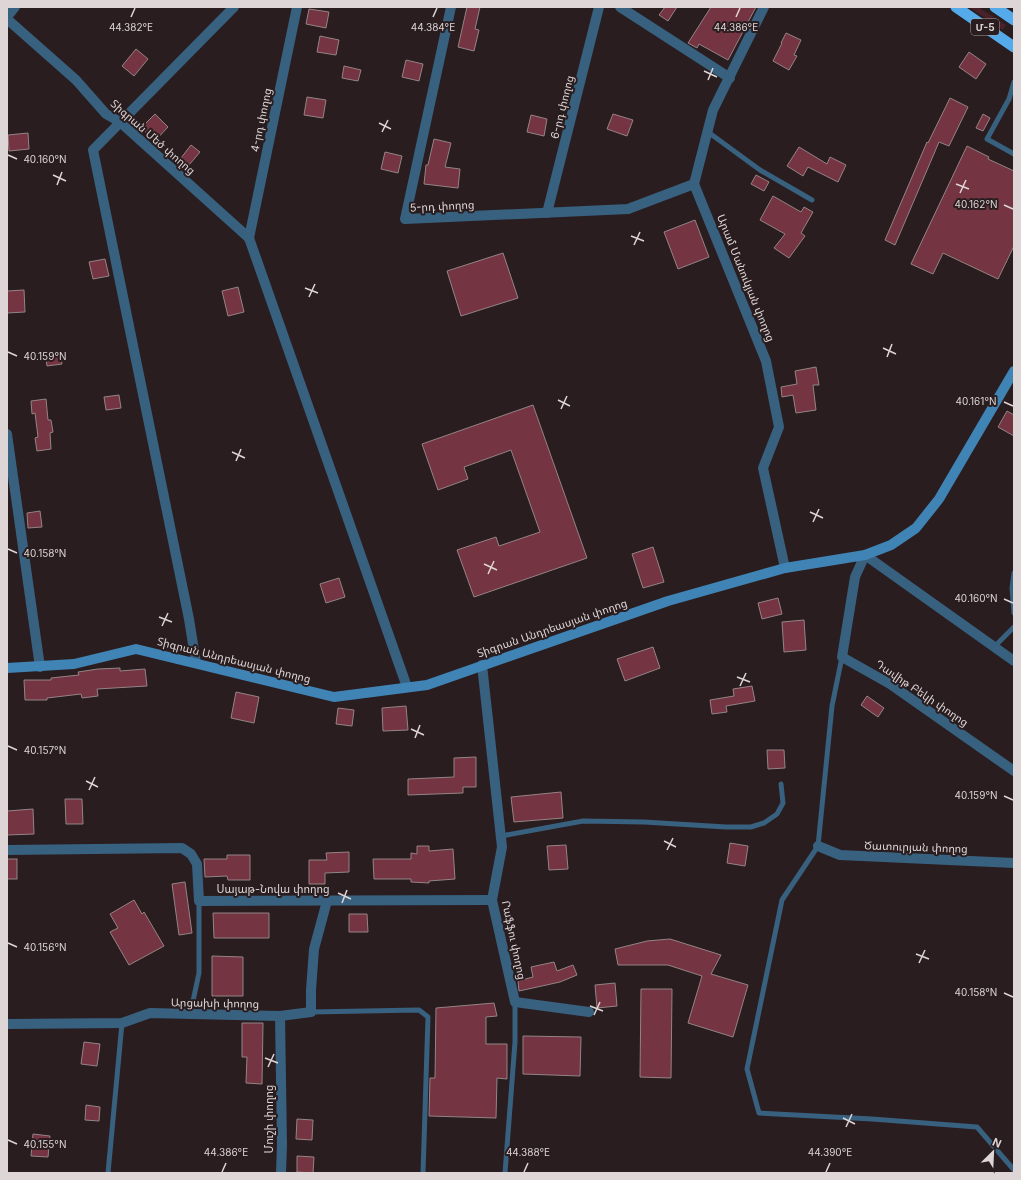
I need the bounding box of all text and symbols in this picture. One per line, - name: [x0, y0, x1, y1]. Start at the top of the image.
- road number: Մ-5: [971, 19, 999, 35]
- text: 44.382°E: [109, 21, 153, 33]
- text: 44.384°E: [411, 21, 455, 33]
- text: 44.386°E: [714, 21, 758, 33]
- street label: 6-րդ փողոց: [547, 74, 577, 140]
- street label: 4-րդ փողոց: [247, 87, 275, 153]
- street label: Տիգրան Մեծ փողոց: [108, 96, 198, 178]
- text: 40.160°N: [23, 153, 67, 165]
- street label: 5-րդ փողոց: [409, 197, 475, 215]
- text: 40.162°N: [955, 198, 998, 210]
- street label: Արամ Մանուկյան փողոց: [714, 212, 778, 344]
- text: 40.159°N: [24, 350, 66, 362]
- text: 40.161°N: [956, 395, 996, 407]
- text: 40.158°N: [24, 547, 66, 559]
- text: 40.160°N: [954, 592, 998, 604]
- street label: Տիգրան Անդրեասյան փողոց: [475, 596, 629, 660]
- street label: Տիգրան Անդրեասյան փողոց: [156, 634, 312, 686]
- street label: Դավիթ Բեկի փողոց: [873, 657, 971, 729]
- text: 40.157°N: [24, 744, 66, 756]
- text: 40.159°N: [955, 789, 997, 801]
- street label: Ծատուրյան փողոց: [864, 838, 968, 856]
- street label: Սայաթ-Նովա փողոց: [216, 882, 330, 896]
- street label: Րաֆֆու փողոց: [499, 899, 529, 981]
- text: 40.156°N: [24, 941, 66, 953]
- text: 40.158°N: [955, 986, 997, 998]
- street label: Արցախի փողոց: [171, 995, 259, 1011]
- street label: Մուշի փողոց: [262, 1085, 276, 1153]
- north arrow: [973, 1132, 1013, 1172]
- text: N: [990, 1135, 1004, 1151]
- text: 40.155°N: [24, 1138, 66, 1150]
- text: 44.386°E: [204, 1146, 248, 1158]
- text: 44.388°E: [506, 1146, 550, 1158]
- text: 44.390°E: [808, 1146, 852, 1158]

